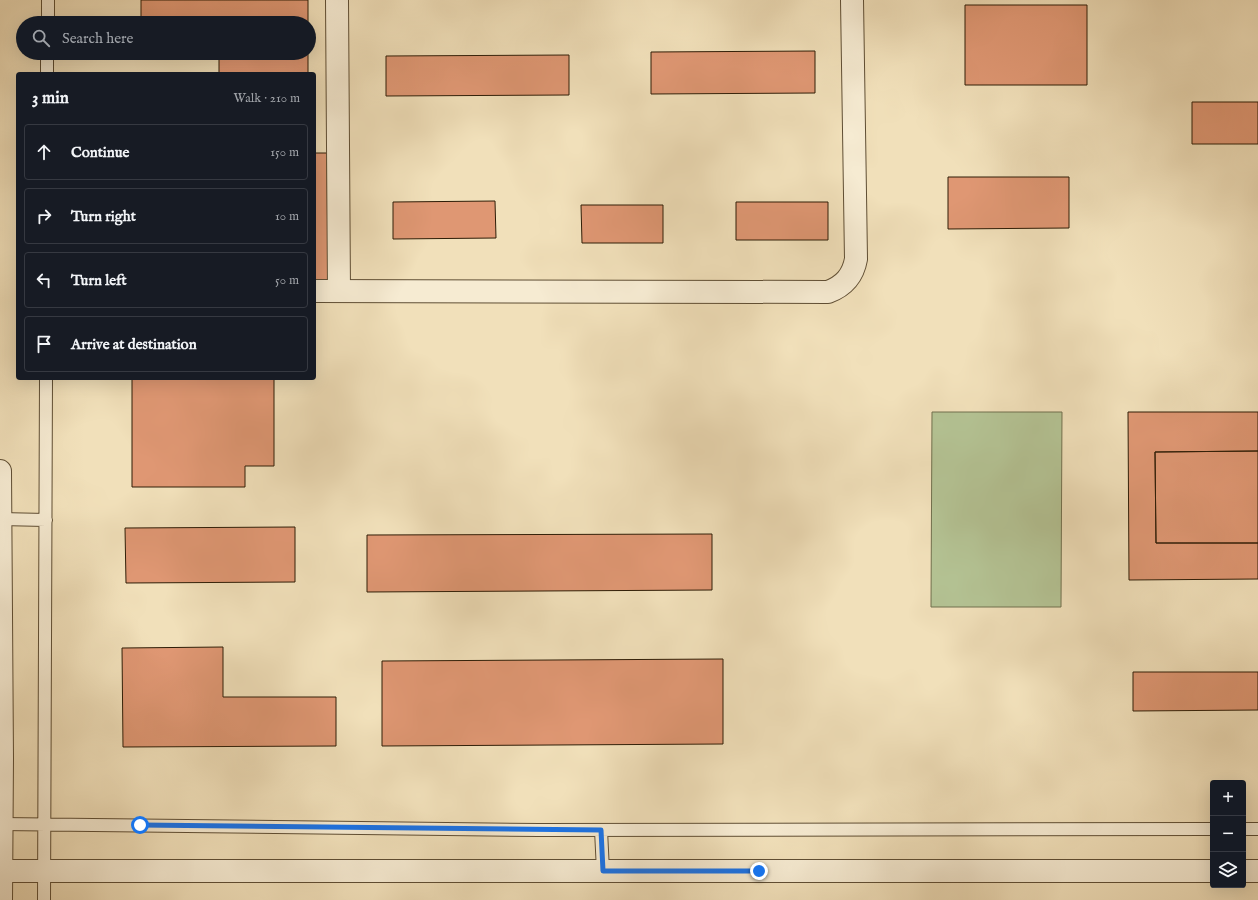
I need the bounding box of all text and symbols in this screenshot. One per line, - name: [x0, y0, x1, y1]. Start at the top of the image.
- search box: [16, 16, 316, 60]
- icon: search: [30, 27, 52, 49]
- text: Search here: [62, 29, 133, 48]
- text: 3 min: [32, 88, 69, 109]
- text: Walk · 210 m: [234, 90, 300, 107]
- icon: ahead: [33, 141, 55, 163]
- text: Continue: [71, 143, 129, 162]
- text: 150 m: [270, 144, 299, 161]
- icon: right: [33, 205, 55, 227]
- text: Turn right: [71, 207, 136, 226]
- text: 10 m: [275, 208, 299, 225]
- icon: left: [33, 269, 55, 291]
- text: Turn left: [71, 271, 127, 290]
- text: 50 m: [275, 272, 299, 289]
- icon: arrive: [33, 333, 55, 355]
- text: Arrive at destination: [71, 335, 197, 354]
- map controls: [1210, 780, 1246, 888]
- button: +: [1210, 780, 1246, 816]
- route start: [131, 816, 149, 834]
- button: −: [1210, 816, 1246, 852]
- button: layers: [1210, 852, 1246, 888]
- route end: [750, 862, 768, 880]

